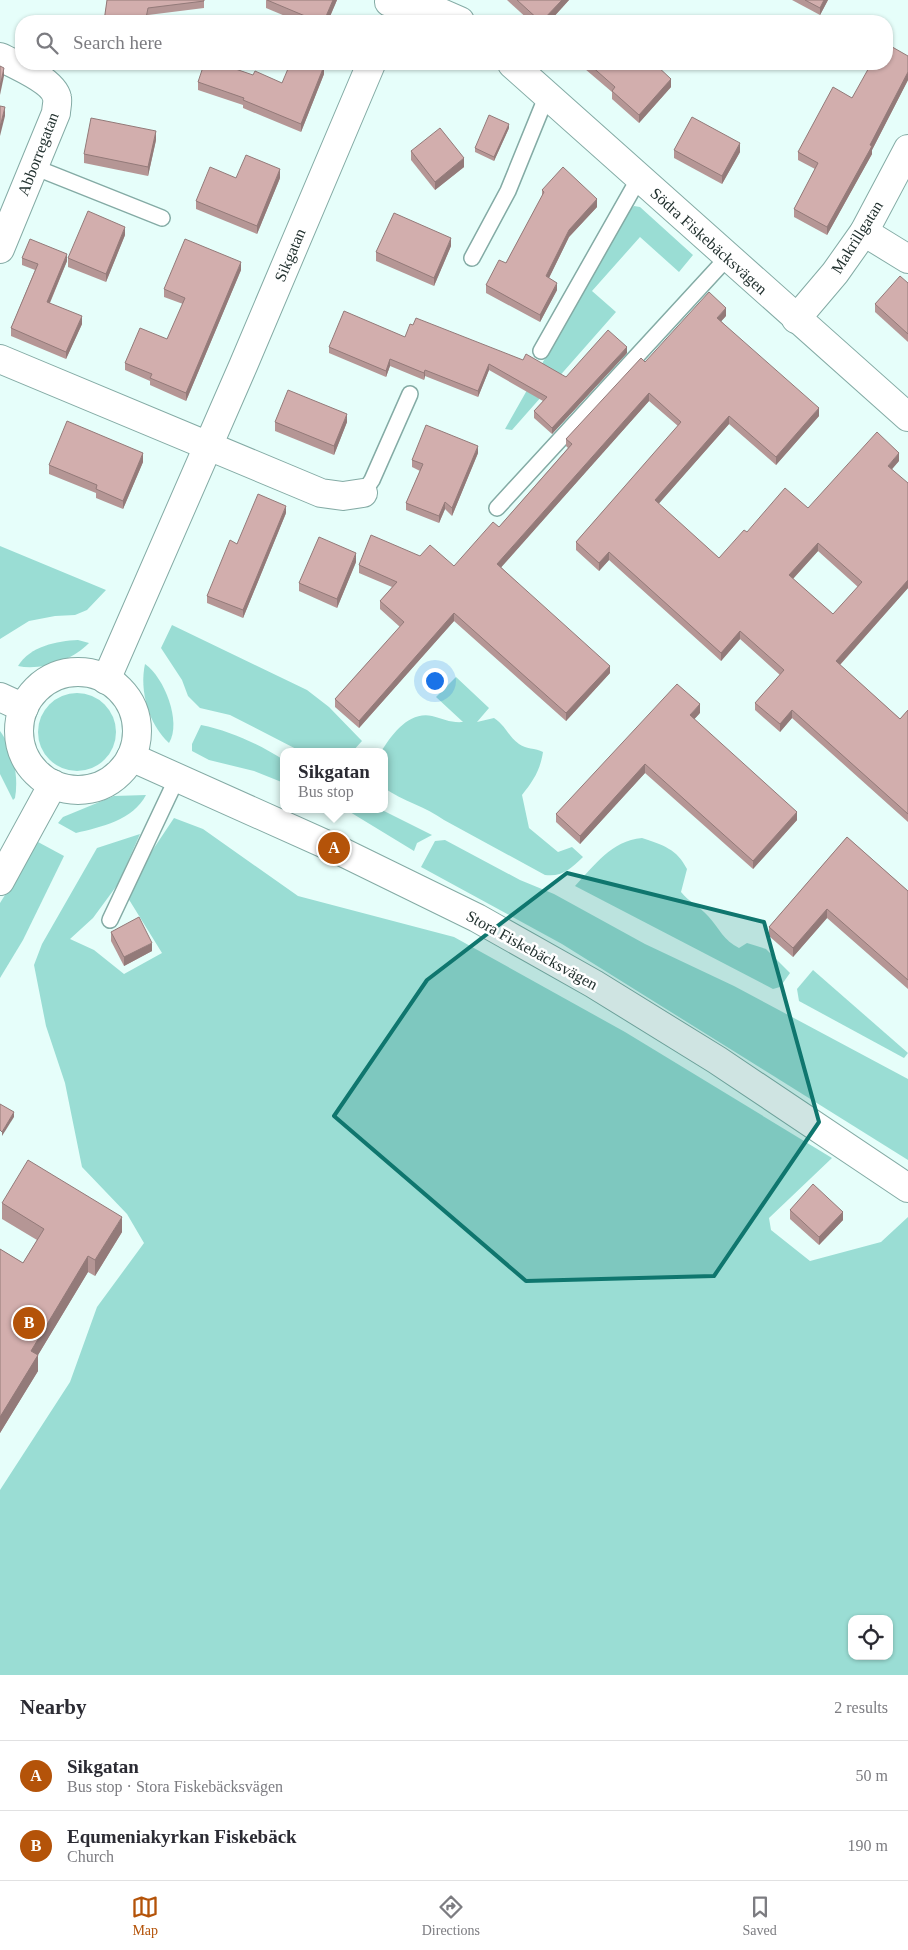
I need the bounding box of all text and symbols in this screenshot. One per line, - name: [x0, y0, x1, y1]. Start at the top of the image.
- search box: [15, 15, 893, 70]
- icon: search: [33, 29, 61, 57]
- text: Search here: [73, 32, 162, 53]
- street label: Abborregatan: [14, 110, 63, 198]
- street label: Södra Fiskebäcksvägen: [647, 184, 771, 298]
- street label: Makrillgatan: [828, 197, 887, 277]
- street label: Sikgatan: [271, 226, 310, 284]
- your location: [422, 668, 448, 694]
- popup: [280, 748, 388, 813]
- text: Sikgatan: [298, 761, 370, 782]
- text: Bus stop: [298, 783, 354, 800]
- pin: A: [318, 829, 350, 867]
- street label: Stora Fiskebäcksvägen: [463, 907, 600, 994]
- pin: B: [13, 1304, 45, 1342]
- map controls: [848, 1615, 893, 1660]
- button: locate: [848, 1615, 893, 1660]
- text: Nearby: [20, 1695, 87, 1719]
- text: 2 results: [834, 1699, 888, 1716]
- text: Sikgatan: [67, 1756, 139, 1777]
- text: A: [30, 1767, 42, 1784]
- text: 50 m: [856, 1767, 888, 1784]
- text: Bus stop · Stora Fiskebäcksvägen: [67, 1778, 283, 1795]
- text: Equmeniakyrkan Fiskebäck: [67, 1826, 297, 1847]
- text: B: [31, 1837, 41, 1854]
- text: 190 m: [848, 1837, 888, 1854]
- text: Church: [67, 1848, 114, 1865]
- tab: Map: [131, 1893, 159, 1939]
- tab: Directions: [422, 1893, 480, 1939]
- tab: Saved: [743, 1893, 777, 1939]

